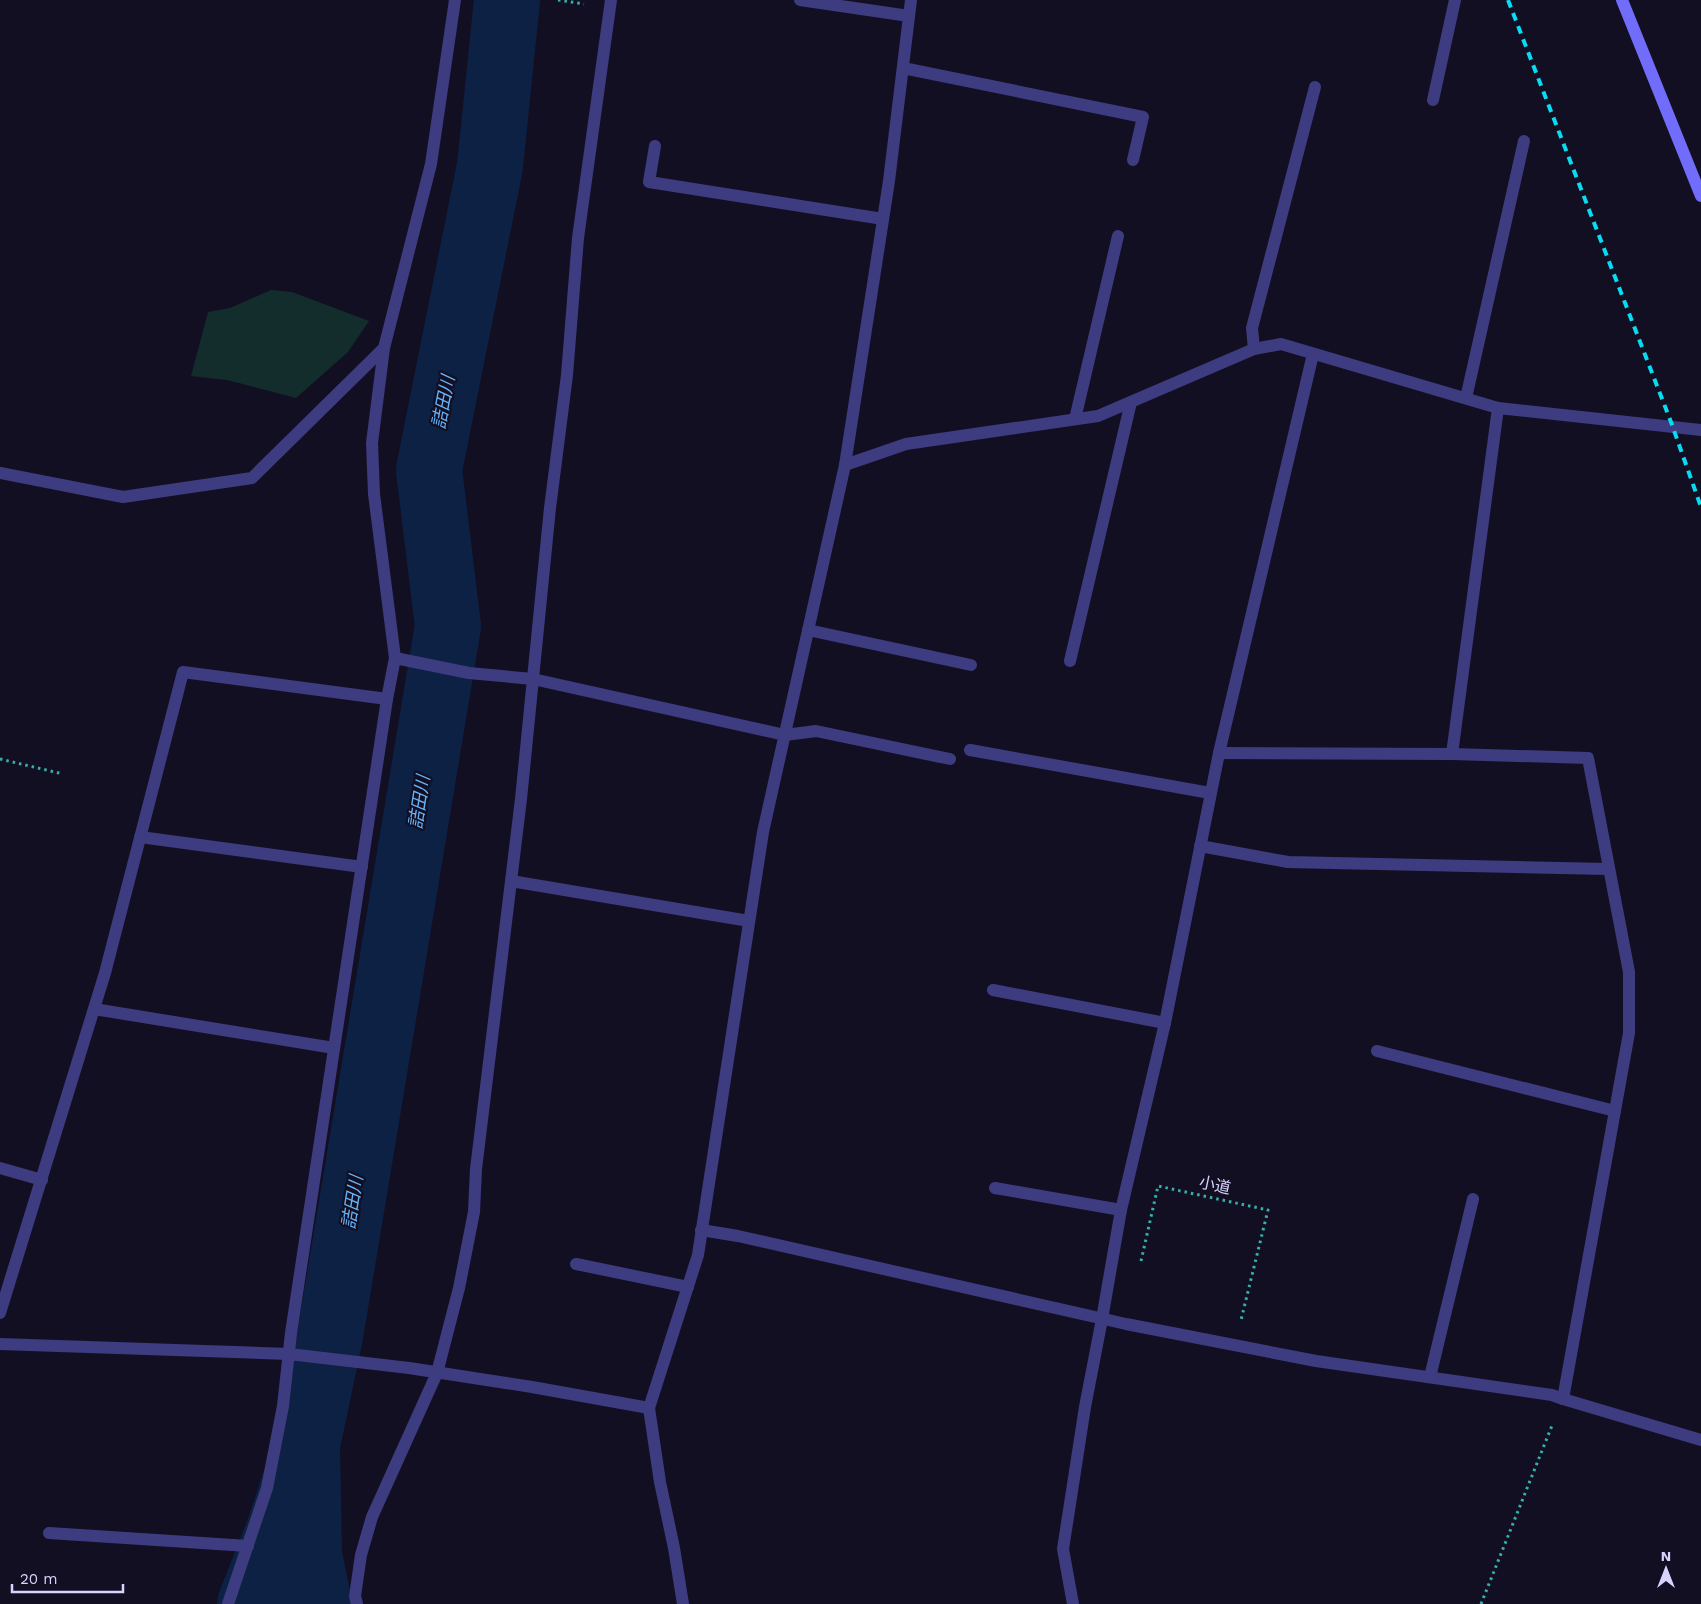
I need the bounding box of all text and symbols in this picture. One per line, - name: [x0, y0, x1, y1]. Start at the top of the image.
- water label: 詰田川: [428, 372, 459, 431]
- water label: 詰田川: [404, 772, 434, 830]
- water label: 詰田川: [337, 1172, 367, 1230]
- street label: 小道: [1197, 1172, 1233, 1198]
- north arrow: [1641, 1544, 1691, 1594]
- text: N: [1661, 1548, 1671, 1564]
- scale bar: [12, 1562, 124, 1594]
- text: 20 m: [20, 1570, 58, 1588]

